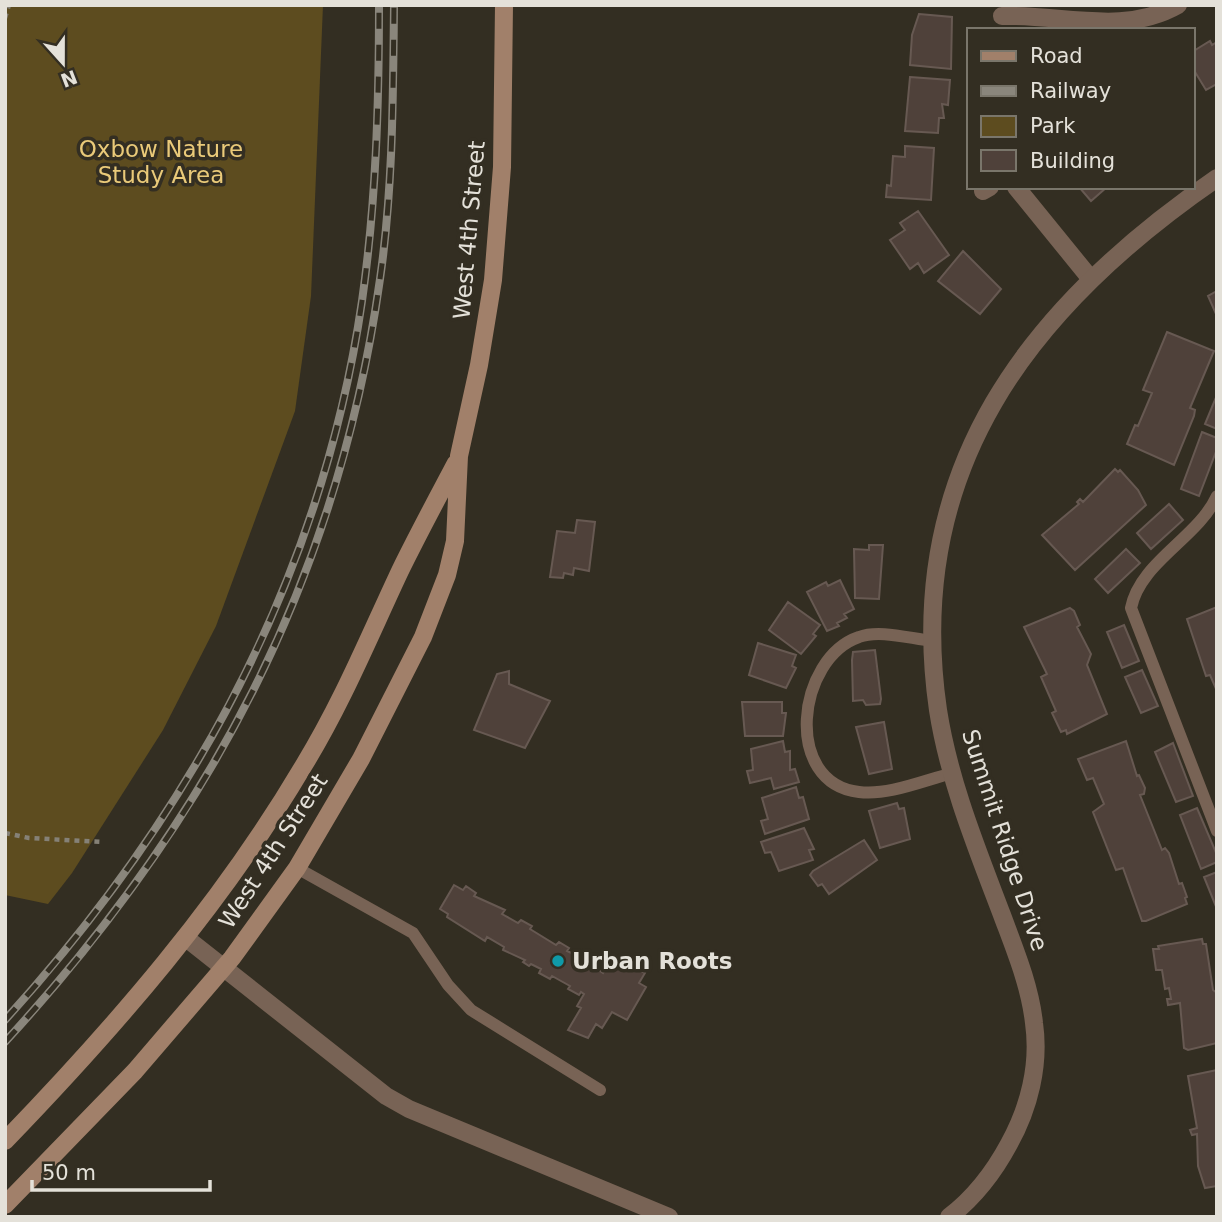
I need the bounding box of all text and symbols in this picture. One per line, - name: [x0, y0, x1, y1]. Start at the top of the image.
- north arrow: [28, 28, 98, 98]
- legend: [967, 28, 1194, 189]
- text: Road: [1030, 44, 1083, 68]
- text: N: [58, 66, 80, 92]
- text: Railway: [1030, 79, 1111, 103]
- text: Park: [1030, 114, 1076, 138]
- park label: Oxbow Nature Study Area: [79, 136, 243, 188]
- street label: West 4th Street: [448, 140, 490, 320]
- text: Building: [1030, 149, 1115, 173]
- street label: Summit Ridge Drive: [957, 726, 1053, 954]
- street label: West 4th Street: [213, 769, 333, 933]
- place label: Urban Roots: [572, 948, 732, 974]
- marker: Urban Roots: [550, 953, 566, 969]
- scale bar: [32, 1148, 210, 1192]
- text: 50 m: [42, 1161, 96, 1185]

